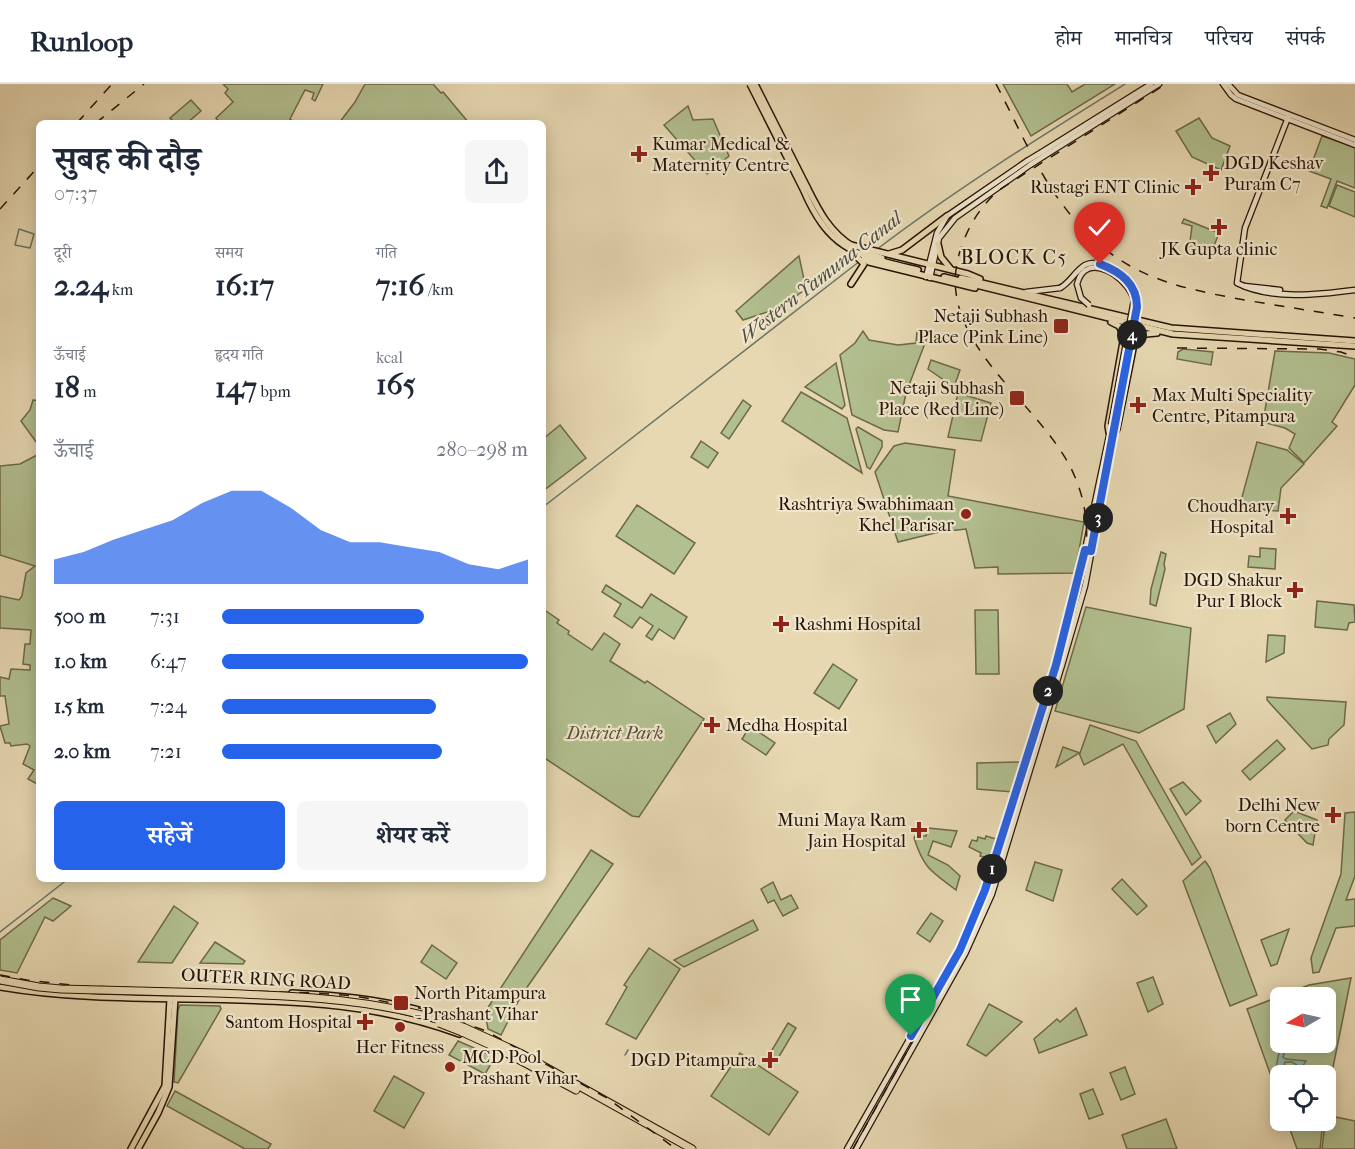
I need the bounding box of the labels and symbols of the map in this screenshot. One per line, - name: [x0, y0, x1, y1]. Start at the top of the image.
- place label: Kumar Medical & Maternity Centre: [652, 134, 790, 176]
- marker: Kumar Medical & Maternity Centre: [630, 145, 648, 163]
- place label: DGD Keshav Puram C7: [1224, 153, 1324, 195]
- marker: DGD Keshav Puram C7: [1202, 164, 1220, 182]
- place label: Rustagi ENT Clinic: [1030, 177, 1180, 198]
- marker: Rustagi ENT Clinic: [1184, 178, 1202, 196]
- pin: [1074, 202, 1125, 264]
- water label: Western Yamuna Canal: [735, 206, 908, 348]
- marker: JK Gupta clinic: [1210, 218, 1228, 236]
- place label: JK Gupta clinic: [1159, 239, 1277, 260]
- district label: BLOCK C5: [960, 246, 1068, 269]
- place label: Netaji Subhash Place (Pink Line): [918, 306, 1048, 348]
- marker: Netaji Subhash Place (Pink Line): [1052, 317, 1070, 335]
- pin: 4: [1117, 320, 1147, 350]
- place label: Netaji Subhash Place (Red Line): [878, 378, 1004, 420]
- place label: Max Multi Speciality Centre, Pitampura: [1152, 385, 1314, 427]
- marker: Netaji Subhash Place (Red Line): [1008, 389, 1026, 407]
- marker: Max Multi Speciality Centre, Pitampura: [1129, 396, 1147, 414]
- place label: Rashtriya Swabhimaan Khel Parisar: [778, 494, 955, 536]
- place label: Choudhary Hospital: [1187, 496, 1275, 538]
- pin: 3: [1083, 503, 1113, 533]
- marker: Rashtriya Swabhimaan Khel Parisar: [959, 507, 973, 521]
- marker: Choudhary Hospital: [1279, 507, 1297, 525]
- place label: DGD Shakur Pur I Block: [1183, 570, 1283, 612]
- marker: DGD Shakur Pur I Block: [1286, 581, 1304, 599]
- place label: Rashmi Hospital: [794, 614, 921, 635]
- marker: Rashmi Hospital: [772, 615, 790, 633]
- pin: 2: [1033, 676, 1063, 706]
- place label: Medha Hospital: [726, 715, 848, 736]
- marker: Medha Hospital: [703, 716, 721, 734]
- park label: District Park: [566, 723, 663, 744]
- place label: Delhi New born Centre: [1224, 795, 1321, 837]
- marker: Delhi New born Centre: [1324, 806, 1342, 824]
- place label: Muni Maya Ram Jain Hospital: [777, 810, 906, 852]
- marker: Muni Maya Ram Jain Hospital: [910, 821, 928, 839]
- pin: 1: [977, 854, 1007, 884]
- street label: OUTER RING ROAD: [181, 965, 351, 994]
- pin: [885, 974, 936, 1036]
- place label: North Pitampura - Prashant Vihar: [414, 983, 547, 1025]
- north arrow: [1270, 987, 1336, 1053]
- marker: North Pitampura - Prashant Vihar: [392, 994, 410, 1012]
- place label: Santom Hospital: [225, 1012, 352, 1033]
- marker: Santom Hospital: [356, 1013, 374, 1031]
- marker: Her Fitness: [393, 1020, 407, 1034]
- place label: Her Fitness: [356, 1037, 444, 1058]
- place label: MCD Pool Prashant Vihar: [462, 1047, 578, 1089]
- place label: DGD Pitampura: [630, 1050, 757, 1071]
- marker: DGD Pitampura: [761, 1051, 779, 1069]
- marker: MCD Pool Prashant Vihar: [443, 1060, 457, 1074]

